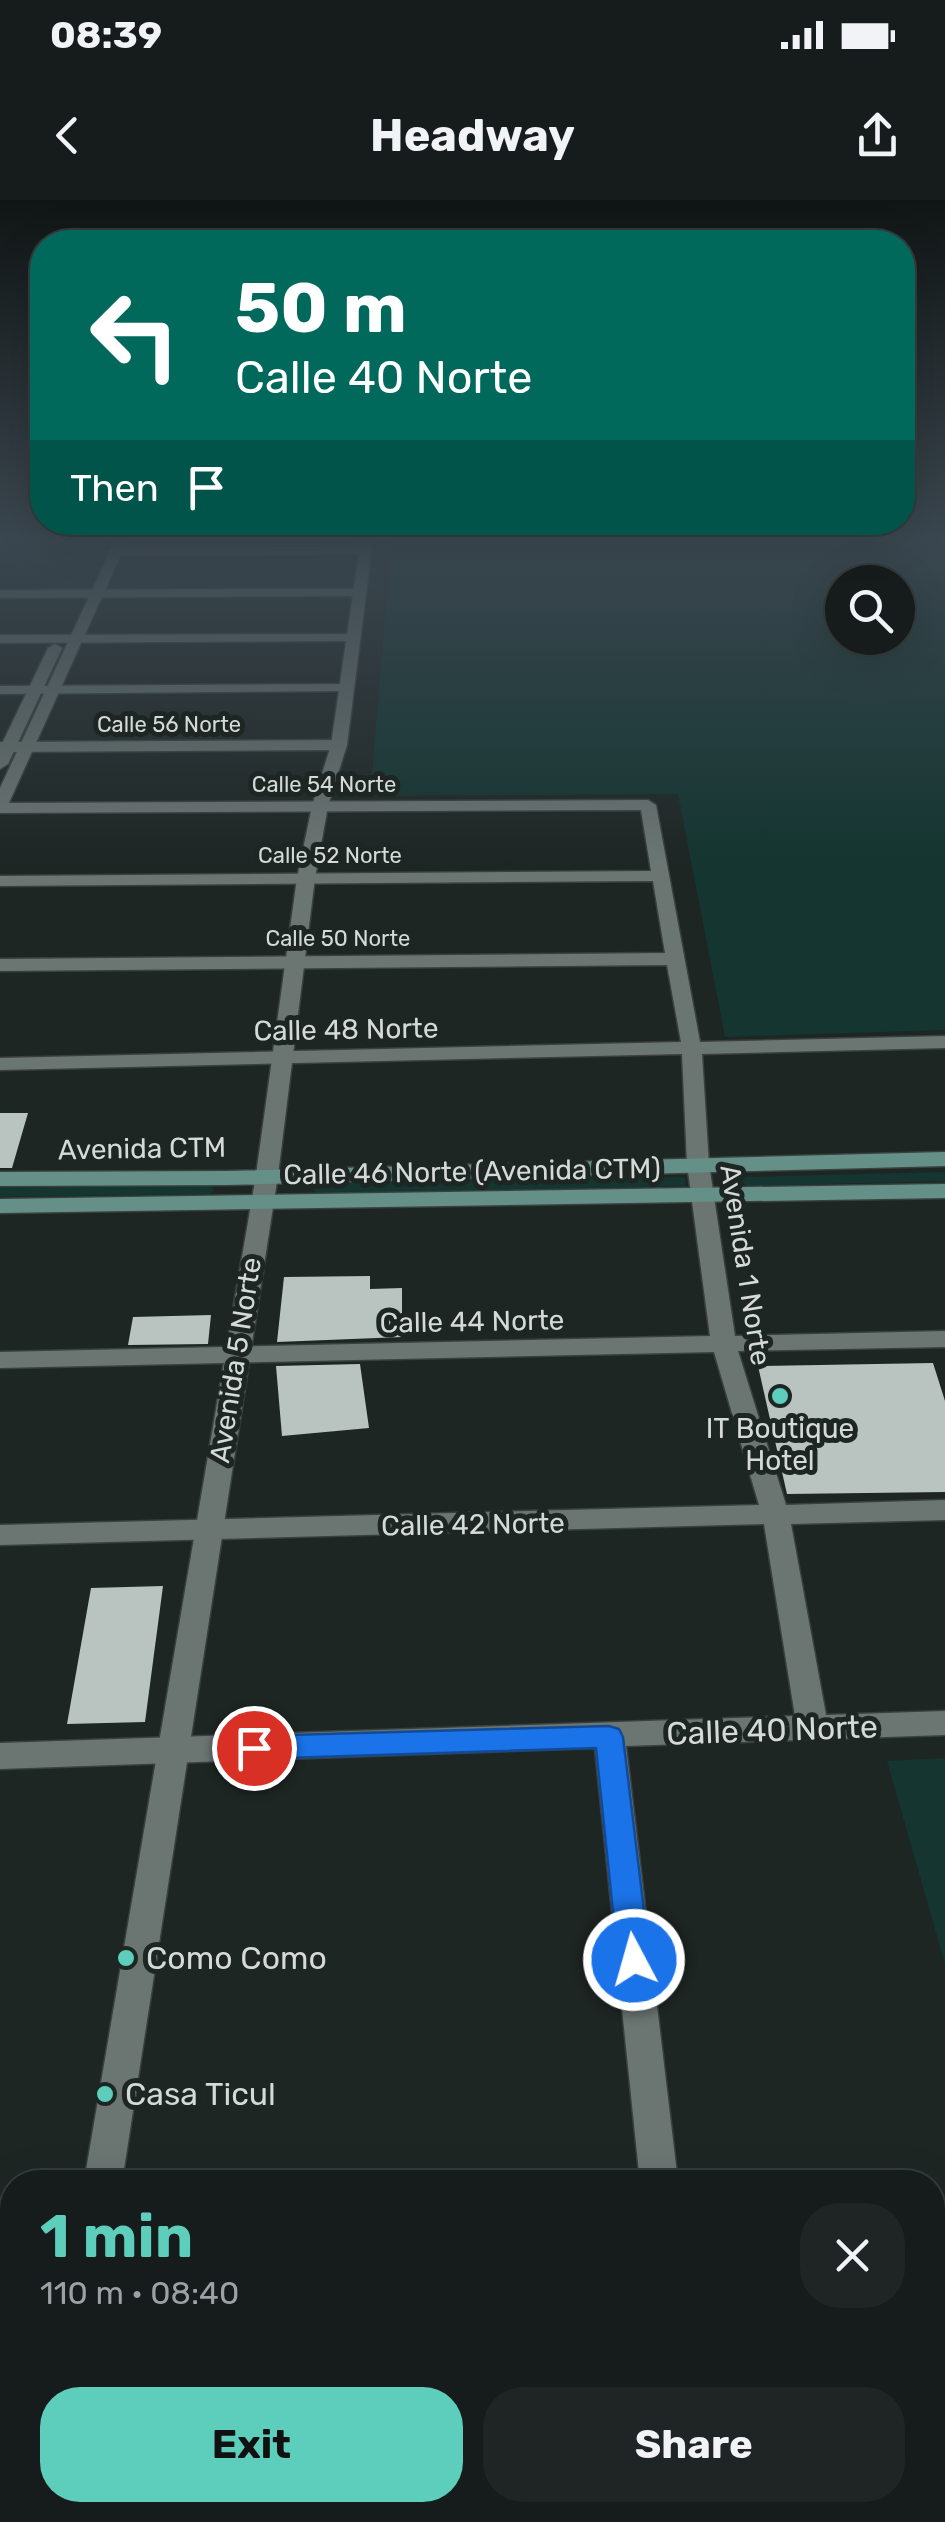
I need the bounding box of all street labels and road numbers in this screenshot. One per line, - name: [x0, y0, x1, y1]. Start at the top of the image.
- street label: Calle 56 Norte: [97, 711, 241, 738]
- street label: Calle 54 Norte: [252, 771, 396, 798]
- street label: Calle 52 Norte: [258, 842, 402, 869]
- street label: Calle 50 Norte: [266, 925, 410, 952]
- street label: Calle 48 Norte: [253, 1011, 439, 1048]
- street label: Avenida CTM: [58, 1131, 226, 1166]
- street label: Calle 46 Norte (Avenida CTM): [283, 1152, 661, 1191]
- street label: Avenida 1 Norte: [713, 1162, 778, 1368]
- street label: Avenida 5 Norte: [203, 1255, 268, 1465]
- street label: Calle 44 Norte: [379, 1303, 565, 1340]
- street label: Calle 42 Norte: [381, 1506, 565, 1543]
- street label: Calle 40 Norte: [666, 1707, 878, 1753]

